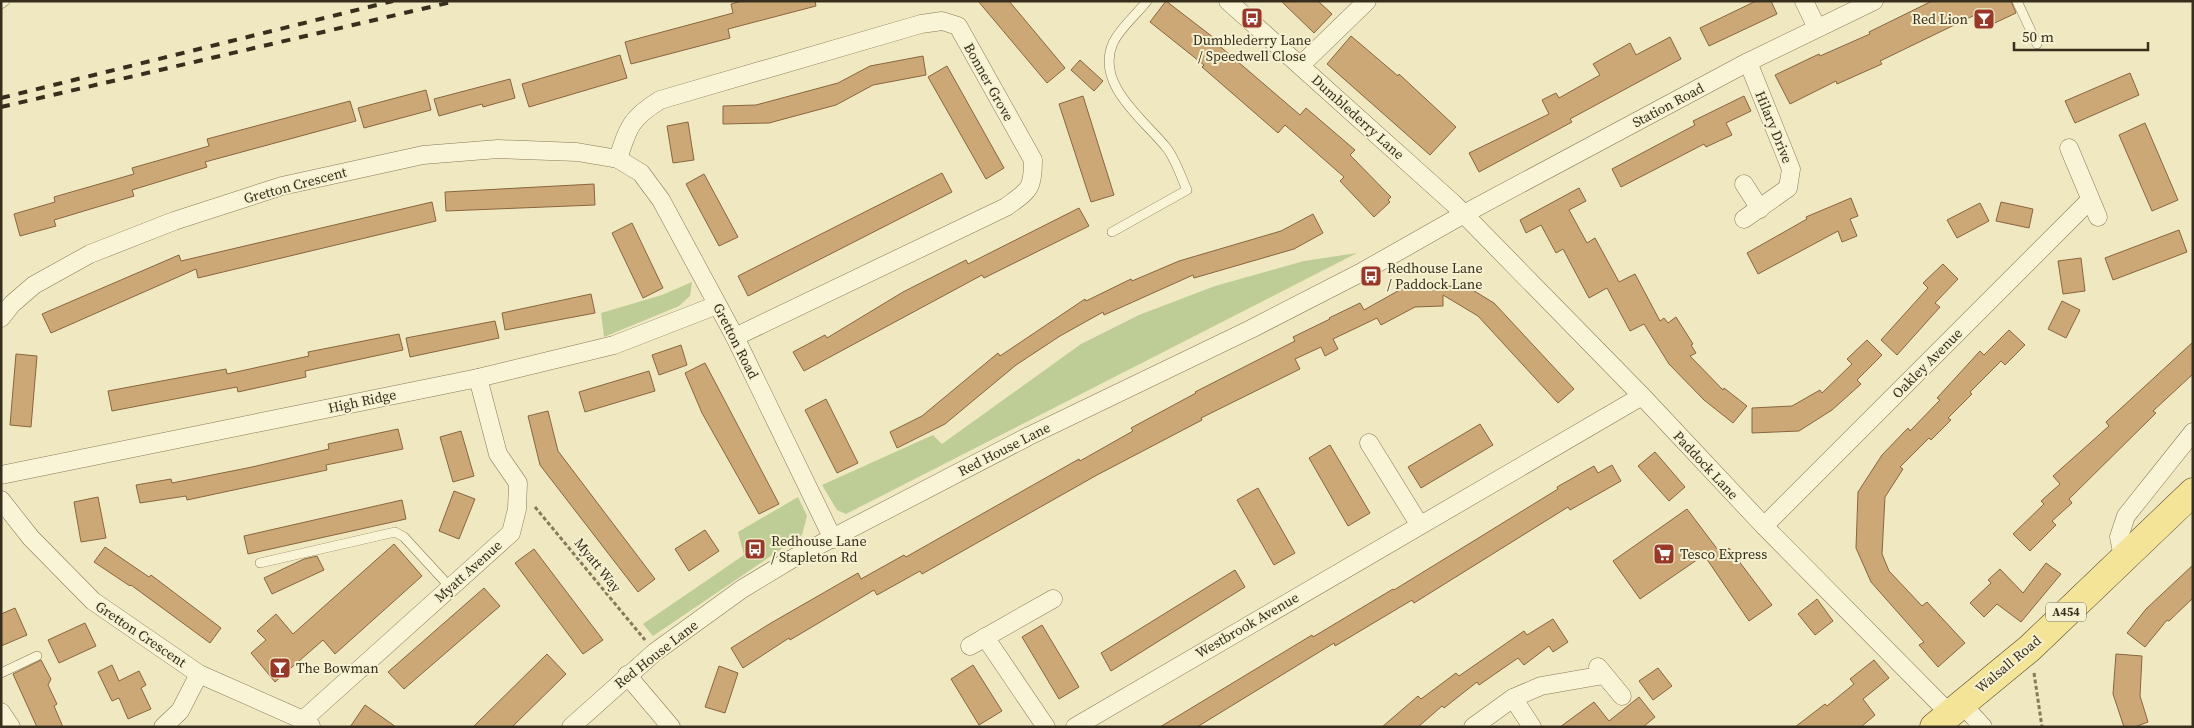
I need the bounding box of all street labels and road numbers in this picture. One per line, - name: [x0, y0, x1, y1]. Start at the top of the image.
- street label: Bonner Grove: [959, 39, 1019, 125]
- street label: Dumblederry Lane: [1307, 70, 1409, 164]
- street label: Station Road: [1629, 78, 1707, 132]
- street label: Hilary Drive: [1750, 88, 1798, 166]
- street label: Gretton Crescent: [241, 162, 349, 208]
- street label: Gretton Road: [708, 300, 764, 383]
- street label: Oakley Avenue: [1887, 323, 1967, 403]
- street label: High Ridge: [326, 384, 398, 418]
- street label: Red House Lane: [954, 417, 1054, 481]
- street label: Paddock Lane: [1669, 426, 1743, 504]
- street label: Myatt Way: [570, 533, 627, 597]
- street label: Myatt Avenue: [430, 535, 506, 607]
- street label: Westbrook Avenue: [1192, 587, 1302, 663]
- street label: Gretton Crescent: [92, 596, 191, 672]
- road number: A454: [2046, 602, 2086, 622]
- street label: Red House Lane: [610, 615, 702, 693]
- street label: Walsall Road: [1971, 630, 2045, 697]

